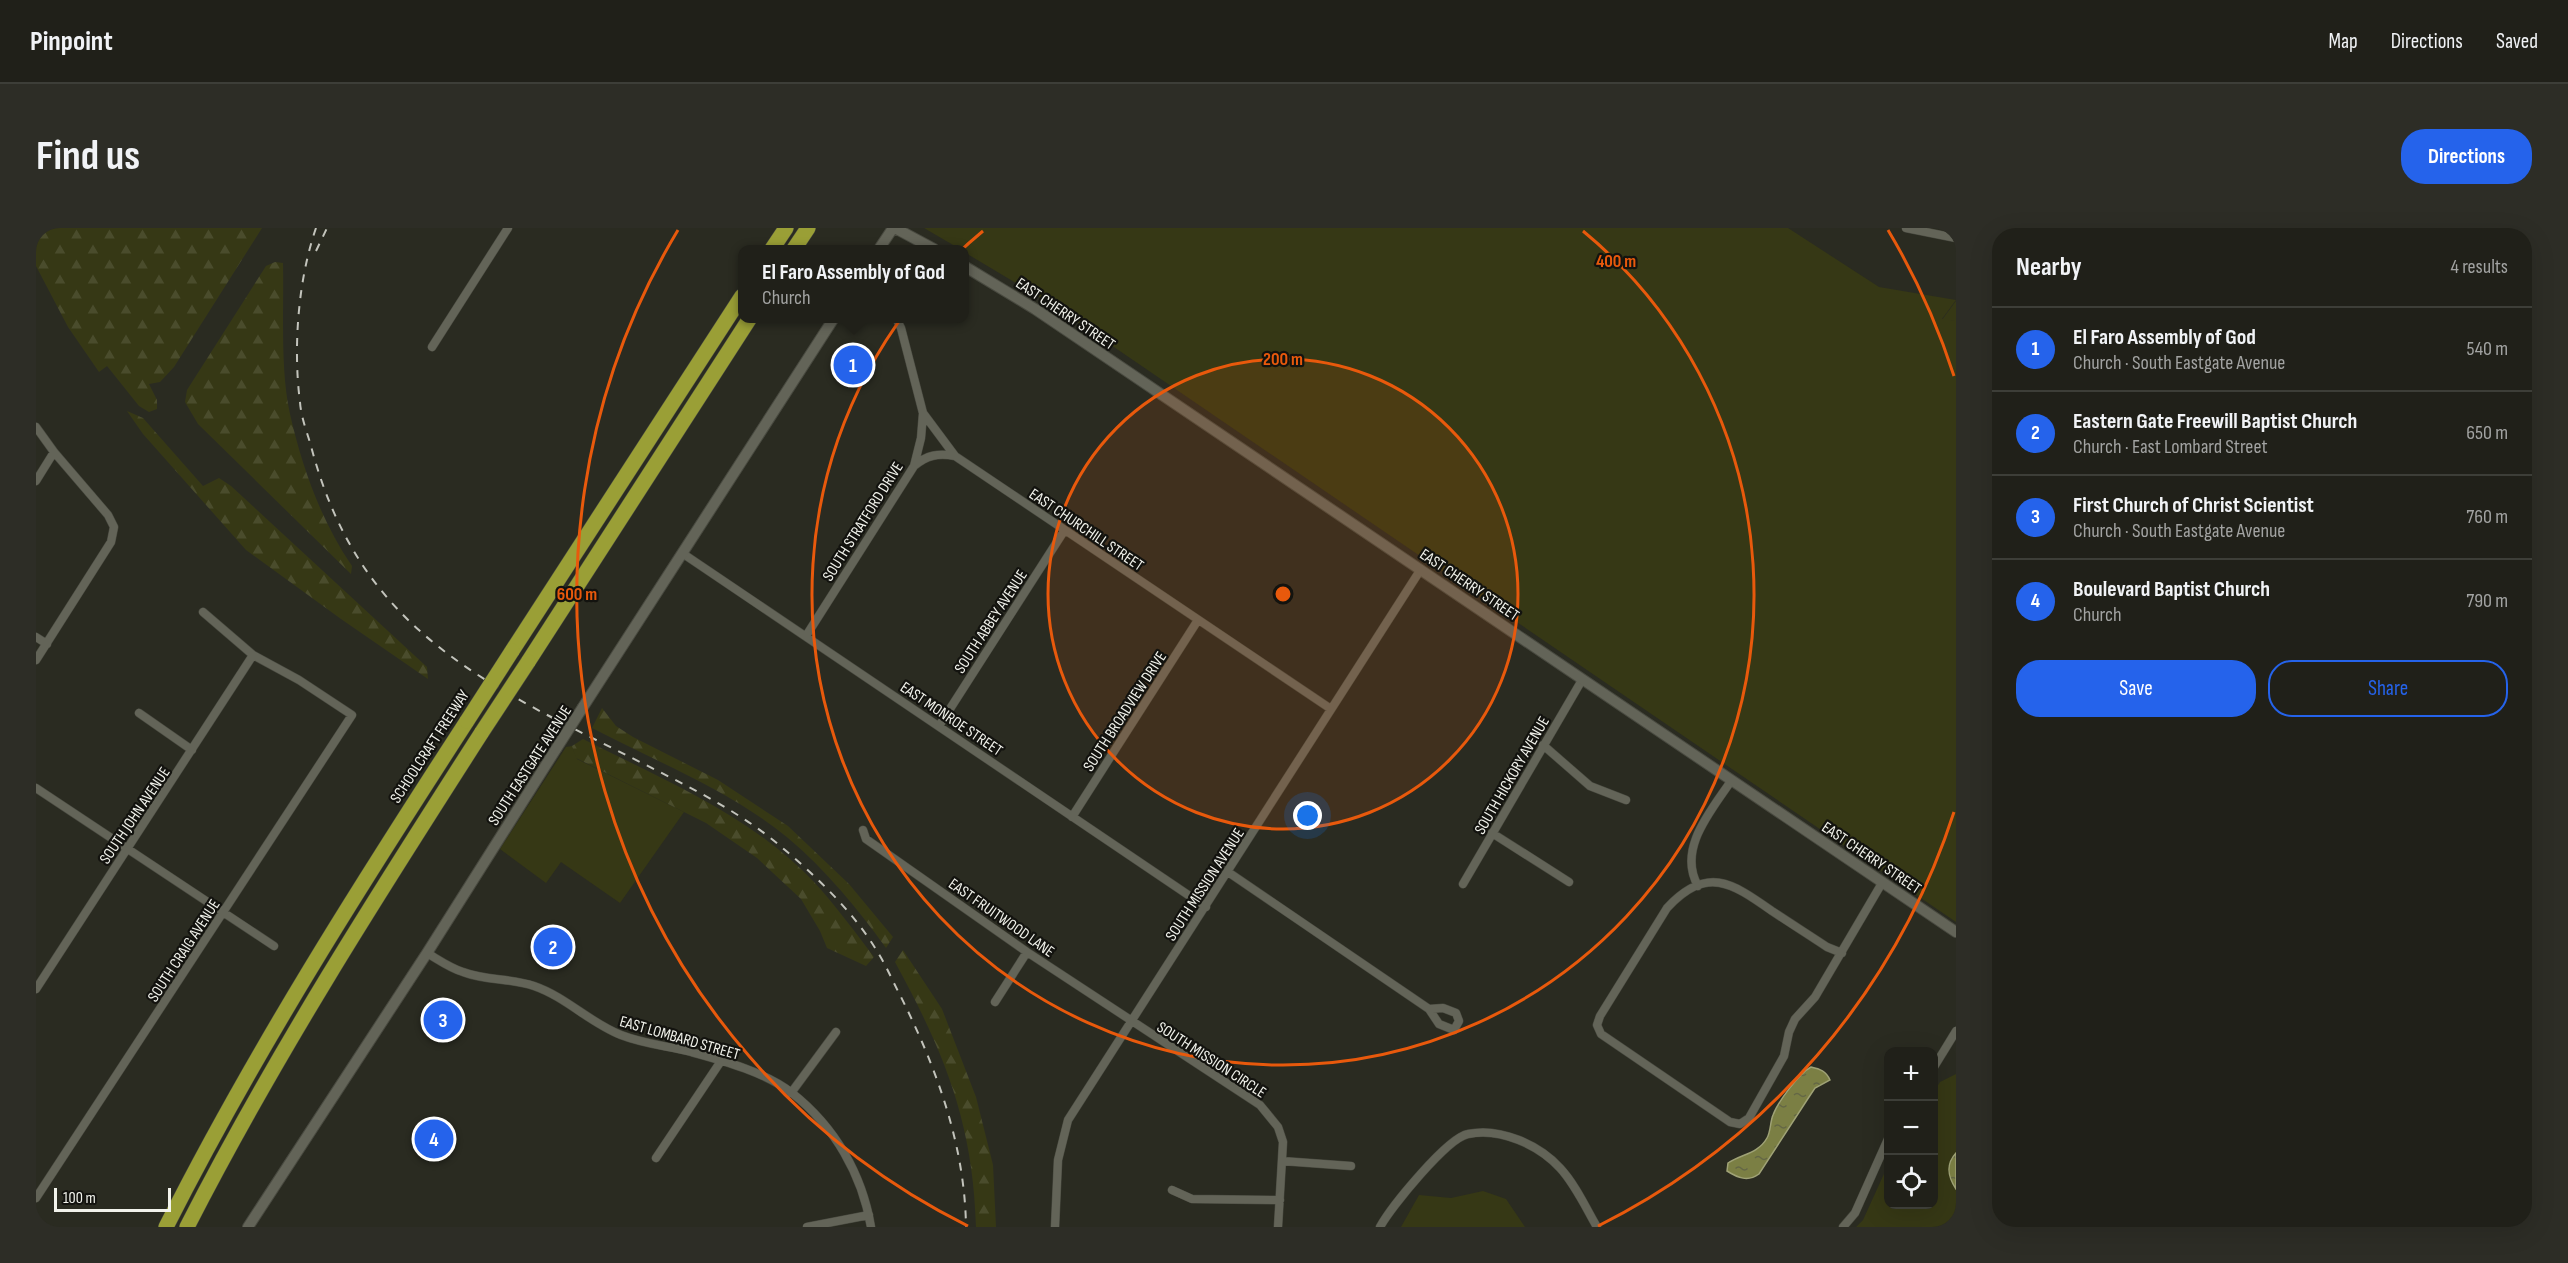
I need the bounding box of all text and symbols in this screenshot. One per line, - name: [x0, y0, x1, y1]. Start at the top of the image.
- text: Pinpoint: [30, 25, 113, 58]
- text: Map: [2328, 29, 2358, 54]
- text: Directions: [2391, 29, 2463, 54]
- text: Saved: [2496, 29, 2538, 54]
- button: Directions: [2401, 129, 2532, 184]
- text: Find us: [36, 131, 140, 182]
- popup: [738, 245, 969, 323]
- text: 400 m: [1596, 251, 1636, 272]
- text: Nearby: [2016, 252, 2082, 283]
- text: 4 results: [2451, 255, 2508, 279]
- text: El Faro Assembly of God: [762, 259, 945, 286]
- street label: EAST CHERRY STREET: [1012, 274, 1119, 355]
- text: Church: [762, 286, 811, 310]
- text: El Faro Assembly of God: [2073, 324, 2256, 351]
- text: 1: [2032, 337, 2039, 361]
- text: 540 m: [2467, 337, 2508, 361]
- pin: 1: [834, 342, 872, 388]
- text: 200 m: [1263, 349, 1303, 370]
- text: Church · South Eastgate Avenue: [2073, 351, 2285, 375]
- text: Eastern Gate Freewill Baptist Church: [2073, 408, 2357, 435]
- text: 2: [2031, 421, 2040, 445]
- text: 650 m: [2466, 421, 2508, 445]
- text: Church · East Lombard Street: [2073, 435, 2267, 459]
- street label: SOUTH STRATFORD DRIVE: [819, 459, 908, 585]
- street label: EAST CHURCHILL STREET: [1025, 485, 1147, 576]
- text: First Church of Christ Scientist: [2073, 492, 2314, 519]
- text: 3: [2031, 505, 2040, 529]
- text: 760 m: [2466, 505, 2508, 529]
- text: Church · South Eastgate Avenue: [2073, 519, 2285, 543]
- street label: EAST CHERRY STREET: [1416, 545, 1523, 626]
- street label: SOUTH ABBEY AVENUE: [951, 567, 1032, 677]
- text: Boulevard Baptist Church: [2073, 576, 2270, 603]
- text: 600 m: [557, 584, 597, 605]
- centre of rings: [1273, 584, 1293, 604]
- text: 4: [2031, 589, 2040, 613]
- text: 790 m: [2466, 589, 2508, 613]
- text: Church: [2073, 603, 2122, 627]
- street label: SOUTH BROADVIEW DRIVE: [1079, 648, 1171, 775]
- button: Save: [2016, 660, 2256, 717]
- button: Share: [2268, 660, 2508, 717]
- street label: EAST MONROE STREET: [896, 678, 1006, 761]
- street label: SCHOOLCRAFT FREEWAY: [387, 686, 474, 807]
- street label: SOUTH EASTGATE AVENUE: [485, 702, 576, 829]
- street label: SOUTH HICKORY AVENUE: [1471, 713, 1554, 838]
- street label: SOUTH JOHN AVENUE: [96, 764, 175, 868]
- your location: [1293, 801, 1322, 830]
- street label: EAST CHERRY STREET: [1818, 818, 1925, 899]
- street label: SOUTH MISSION AVENUE: [1162, 825, 1249, 945]
- street label: EAST FRUITWOOD LANE: [945, 875, 1058, 962]
- street label: SOUTH CRAIG AVENUE: [144, 896, 224, 1006]
- pin: 2: [534, 924, 572, 970]
- pin: 3: [424, 998, 462, 1042]
- street label: EAST LOMBARD STREET: [617, 1012, 742, 1065]
- street label: SOUTH MISSION CIRCLE: [1153, 1018, 1269, 1103]
- map controls: [1884, 1047, 1938, 1209]
- button: +: [1884, 1047, 1938, 1101]
- button: −: [1884, 1101, 1938, 1155]
- pin: 4: [414, 1116, 454, 1162]
- button: locate: [1884, 1155, 1938, 1209]
- scale bar: [54, 1185, 171, 1212]
- text: 100 m: [63, 1189, 96, 1208]

